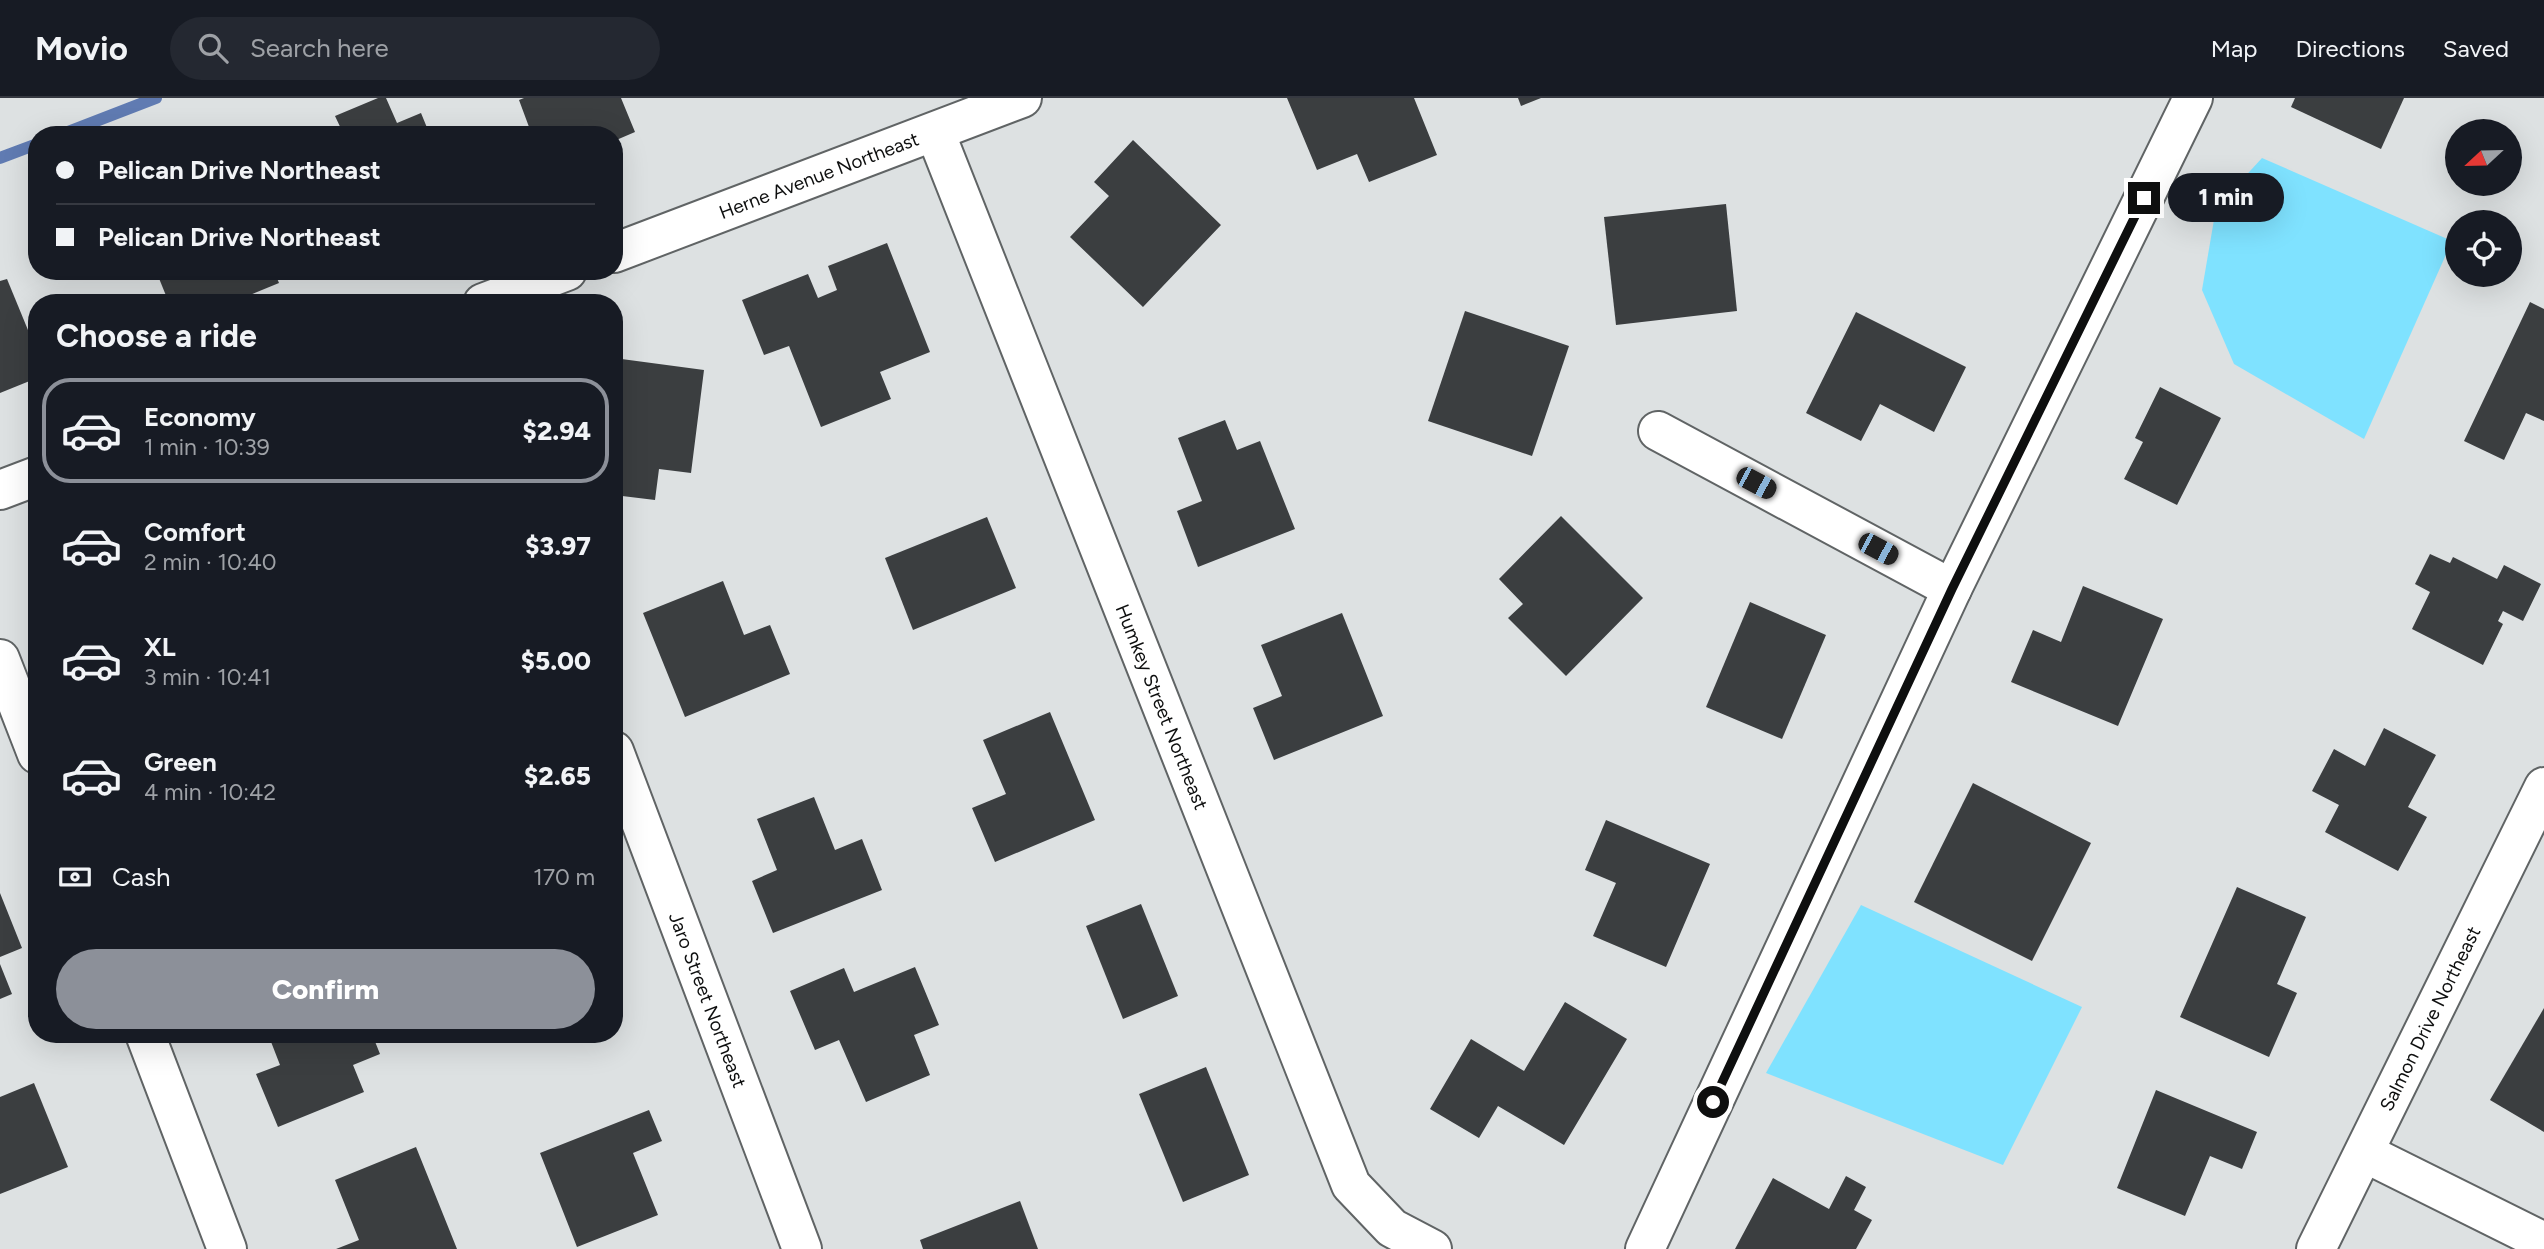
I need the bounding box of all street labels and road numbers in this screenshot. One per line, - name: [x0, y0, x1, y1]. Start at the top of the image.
- street label: Herne Avenue Northeast: [716, 127, 922, 224]
- street label: Humkey Street Northeast: [1111, 601, 1213, 813]
- street label: Jaro Street Northeast: [664, 909, 752, 1091]
- street label: Salmon Drive Northeast: [2375, 922, 2485, 1115]

